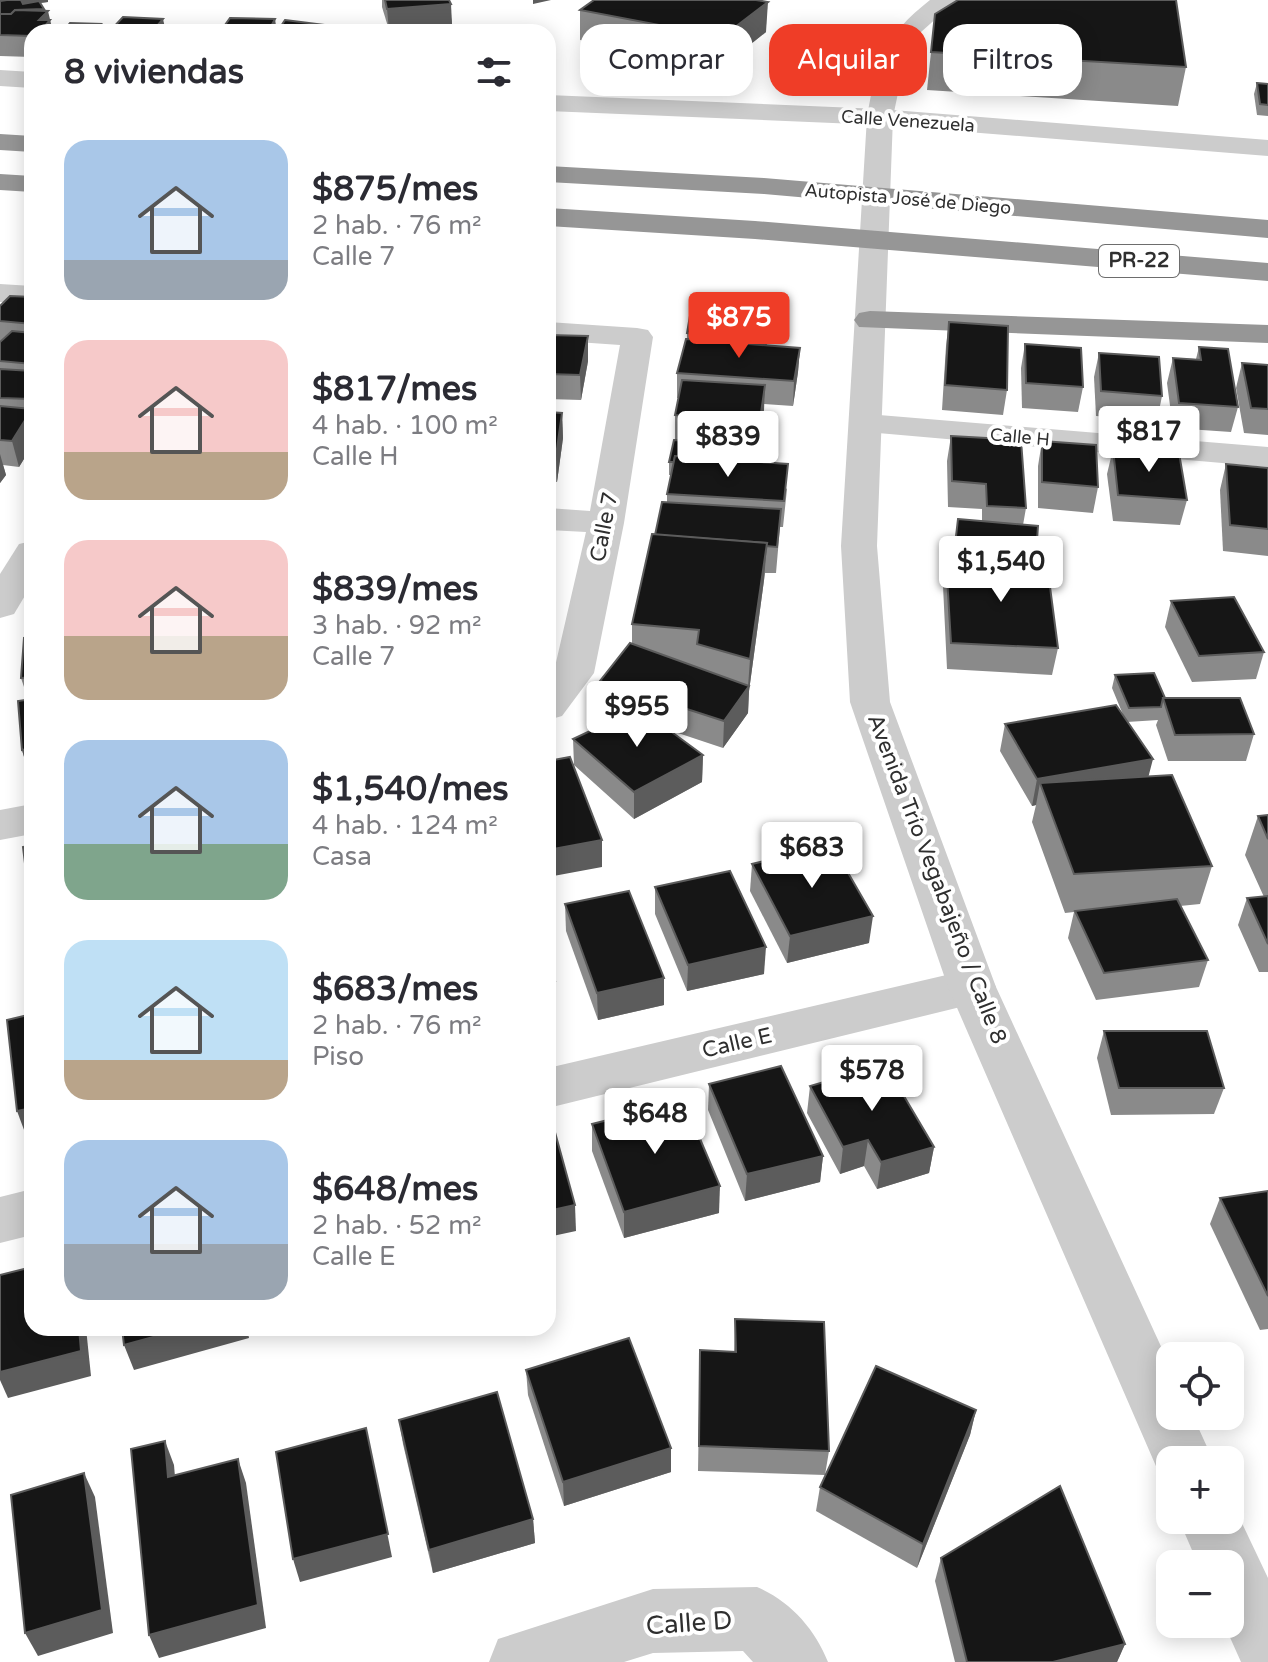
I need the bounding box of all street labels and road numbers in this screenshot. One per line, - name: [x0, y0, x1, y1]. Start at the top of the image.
- street label: Calle Venezuela: [840, 105, 976, 137]
- street label: Autopista José de Diego: [804, 179, 1012, 219]
- road number: PR-22: [1099, 245, 1179, 277]
- street label: Calle H: [989, 423, 1051, 451]
- street label: Calle 7: [585, 490, 623, 564]
- street label: Avenida Trío Vegabajeño / Calle 8: [862, 710, 1012, 1048]
- street label: Calle E: [700, 1022, 774, 1064]
- street label: Calle D: [645, 1605, 733, 1641]

